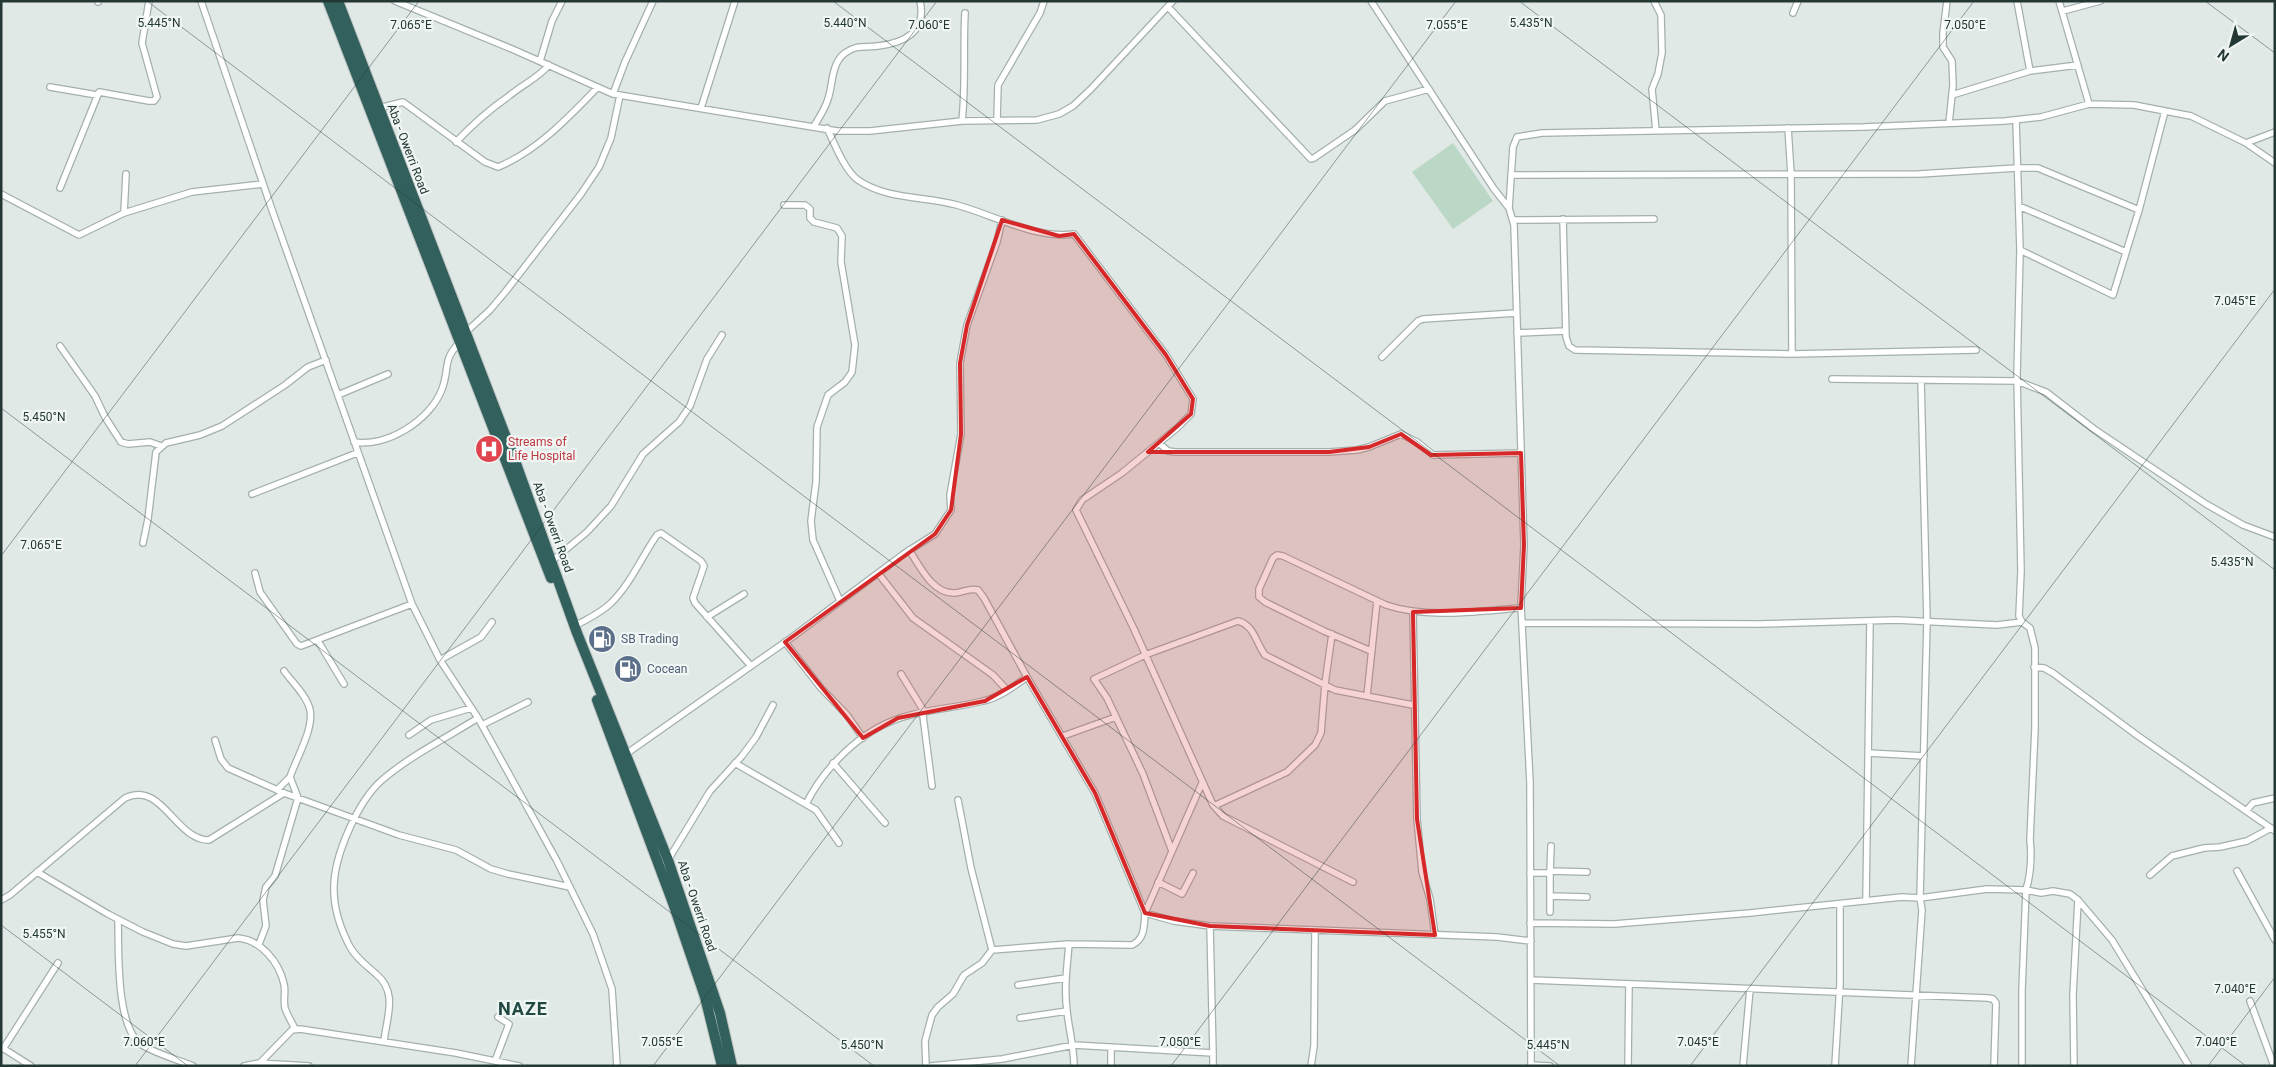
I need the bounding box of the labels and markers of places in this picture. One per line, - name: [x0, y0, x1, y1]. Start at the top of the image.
- hospital icon: Streams of Life Hospital: [474, 434, 504, 464]
- place label: Streams of Life Hospital: [508, 435, 575, 463]
- fuel station icon: SB Trading: [587, 624, 617, 654]
- place label: SB Trading: [621, 632, 678, 646]
- fuel station icon: Cocean: [613, 654, 643, 684]
- place label: Cocean: [647, 662, 687, 676]

